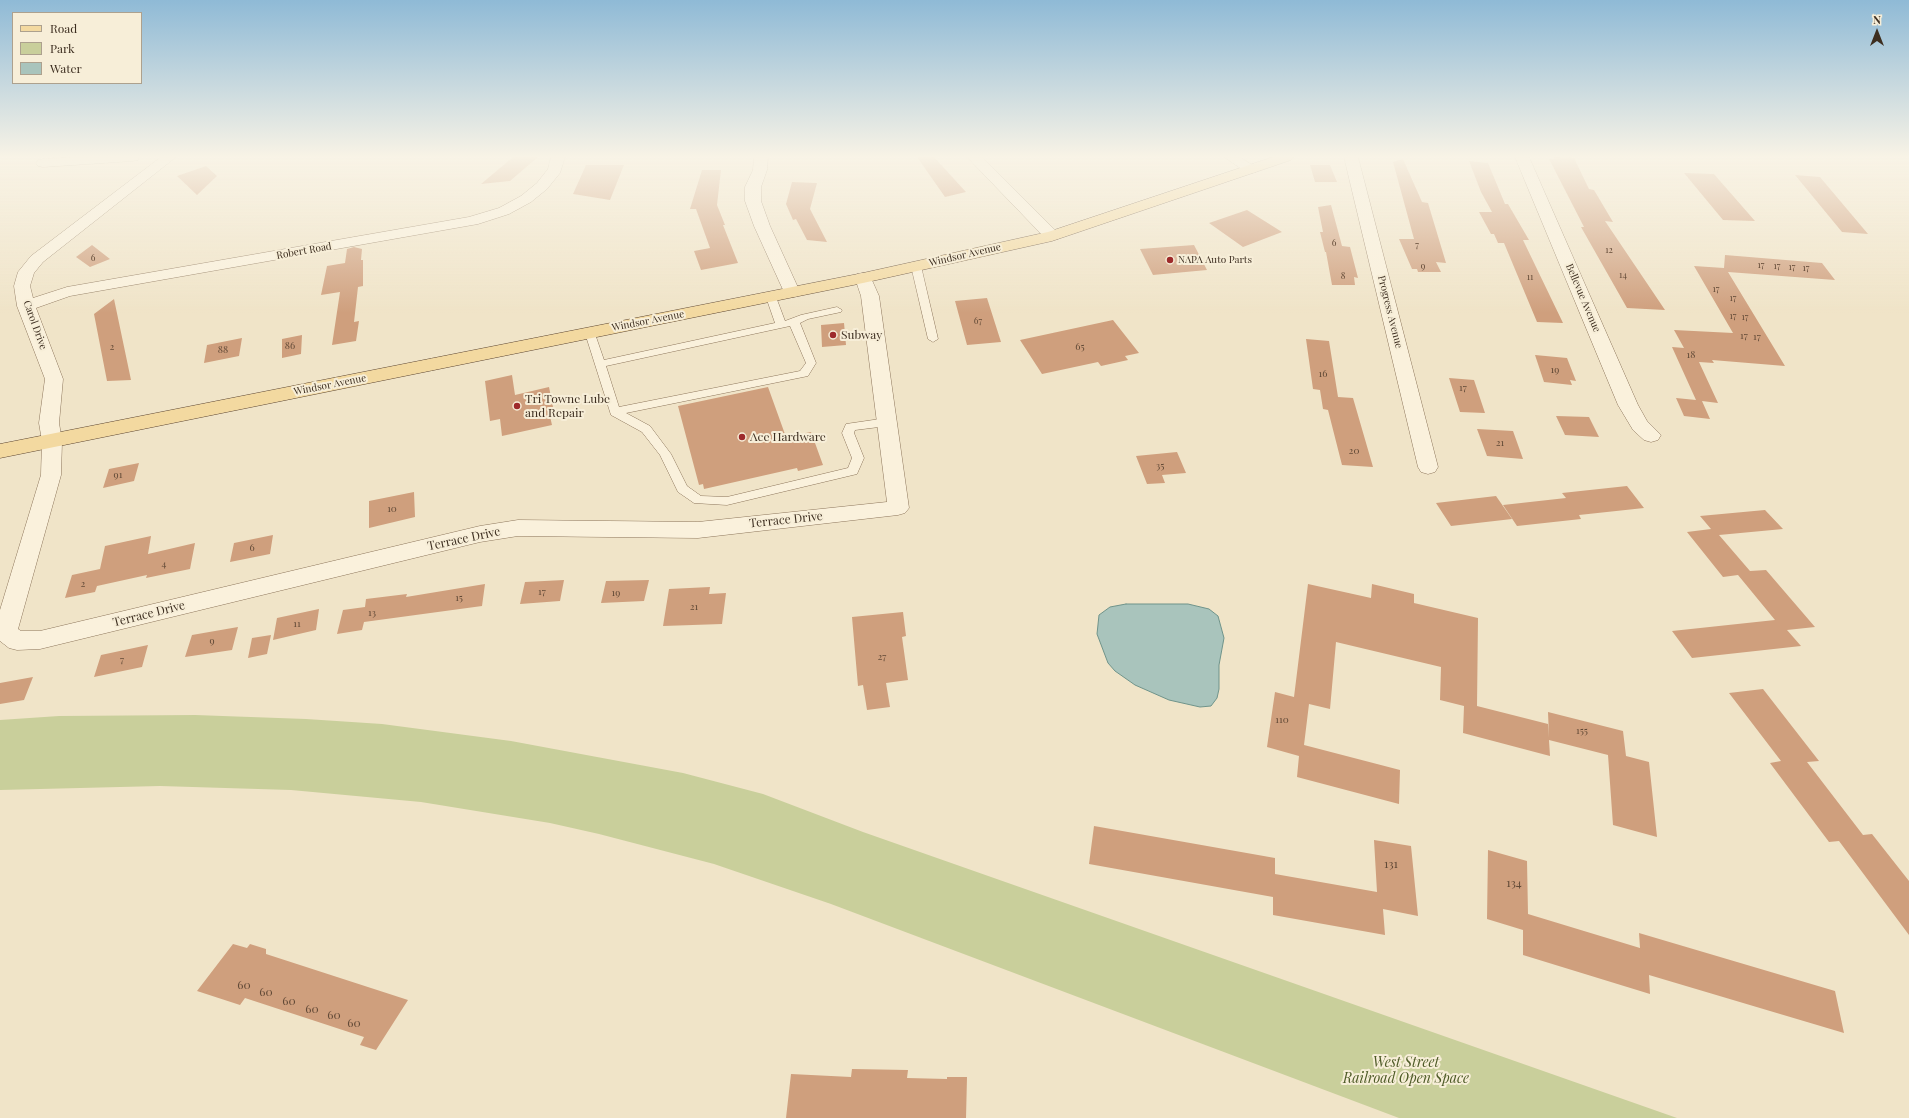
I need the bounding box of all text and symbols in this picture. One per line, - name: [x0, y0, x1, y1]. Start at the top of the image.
- legend: [12, 12, 142, 84]
- north arrow: [1857, 12, 1897, 52]
- text: N: [1873, 12, 1881, 27]
- text: Road: [50, 20, 77, 36]
- text: Park: [50, 40, 75, 56]
- text: Water: [50, 60, 82, 76]
- house number: 6: [1332, 238, 1336, 248]
- street label: Robert Road: [275, 240, 333, 262]
- house number: 7: [1415, 240, 1419, 250]
- street label: Windsor Avenue: [928, 241, 1002, 269]
- house number: 12: [1605, 245, 1613, 255]
- house number: 6: [91, 253, 95, 263]
- place label: NAPA Auto Parts: [1178, 254, 1252, 266]
- marker: NAPA Auto Parts: [1165, 255, 1175, 265]
- house number: 17: [1758, 260, 1764, 270]
- house number: 9: [1421, 261, 1425, 271]
- house number: 17: [1774, 261, 1780, 271]
- street label: Bellevue Avenue: [1563, 262, 1603, 334]
- house number: 17: [1789, 262, 1795, 272]
- house number: 17: [1803, 263, 1809, 273]
- house number: 14: [1619, 270, 1627, 280]
- house number: 8: [1341, 271, 1345, 281]
- house number: 11: [1527, 272, 1533, 282]
- street label: Progress Avenue: [1375, 274, 1405, 350]
- house number: 17: [1713, 284, 1719, 294]
- house number: 17: [1730, 293, 1736, 303]
- street label: Carol Drive: [21, 299, 49, 351]
- street label: Windsor Avenue: [611, 308, 685, 334]
- house number: 17: [1730, 311, 1736, 321]
- house number: 17: [1742, 312, 1748, 322]
- house number: 67: [974, 316, 982, 326]
- place label: Subway: [841, 328, 882, 342]
- marker: Subway: [828, 330, 838, 340]
- house number: 17: [1740, 330, 1748, 342]
- house number: 17: [1753, 331, 1761, 343]
- house number: 86: [285, 340, 295, 352]
- house number: 2: [110, 341, 114, 353]
- house number: 65: [1075, 341, 1085, 353]
- house number: 88: [218, 344, 228, 356]
- house number: 18: [1687, 349, 1695, 361]
- house number: 19: [1551, 364, 1559, 376]
- house number: 16: [1319, 368, 1327, 380]
- street label: Windsor Avenue: [293, 372, 367, 398]
- house number: 17: [1459, 382, 1467, 394]
- place label: Tri Towne Lube and Repair: [525, 392, 610, 420]
- marker: Tri Towne Lube and Repair: [512, 401, 522, 411]
- place label: Ace Hardware: [750, 430, 826, 444]
- marker: Ace Hardware: [737, 432, 747, 442]
- house number: 21: [1496, 437, 1504, 449]
- house number: 20: [1349, 445, 1359, 457]
- house number: 35: [1156, 460, 1164, 472]
- house number: 91: [114, 469, 122, 481]
- house number: 10: [387, 503, 397, 515]
- street label: Terrace Drive: [748, 509, 824, 531]
- street label: Terrace Drive: [426, 524, 502, 554]
- house number: 6: [249, 542, 255, 554]
- house number: 4: [162, 558, 166, 570]
- house number: 2: [81, 578, 85, 590]
- house number: 17: [538, 586, 546, 598]
- house number: 19: [612, 587, 620, 599]
- house number: 15: [455, 592, 463, 604]
- street label: Terrace Drive: [111, 598, 187, 630]
- house number: 21: [690, 601, 698, 613]
- house number: 13: [368, 607, 376, 619]
- house number: 11: [293, 618, 301, 630]
- house number: 9: [209, 635, 215, 647]
- house number: 27: [878, 651, 886, 663]
- house number: 7: [120, 654, 124, 666]
- house number: 110: [1275, 714, 1289, 726]
- house number: 155: [1576, 725, 1588, 737]
- house number: 131: [1384, 857, 1398, 871]
- house number: 134: [1506, 876, 1522, 890]
- house number: 60: [237, 978, 251, 992]
- house number: 60: [259, 985, 273, 999]
- house number: 60: [282, 994, 296, 1008]
- house number: 60: [305, 1002, 319, 1016]
- house number: 60: [327, 1008, 341, 1022]
- house number: 60: [347, 1016, 361, 1030]
- park label: West Street Railroad Open Space: [1343, 1055, 1469, 1088]

